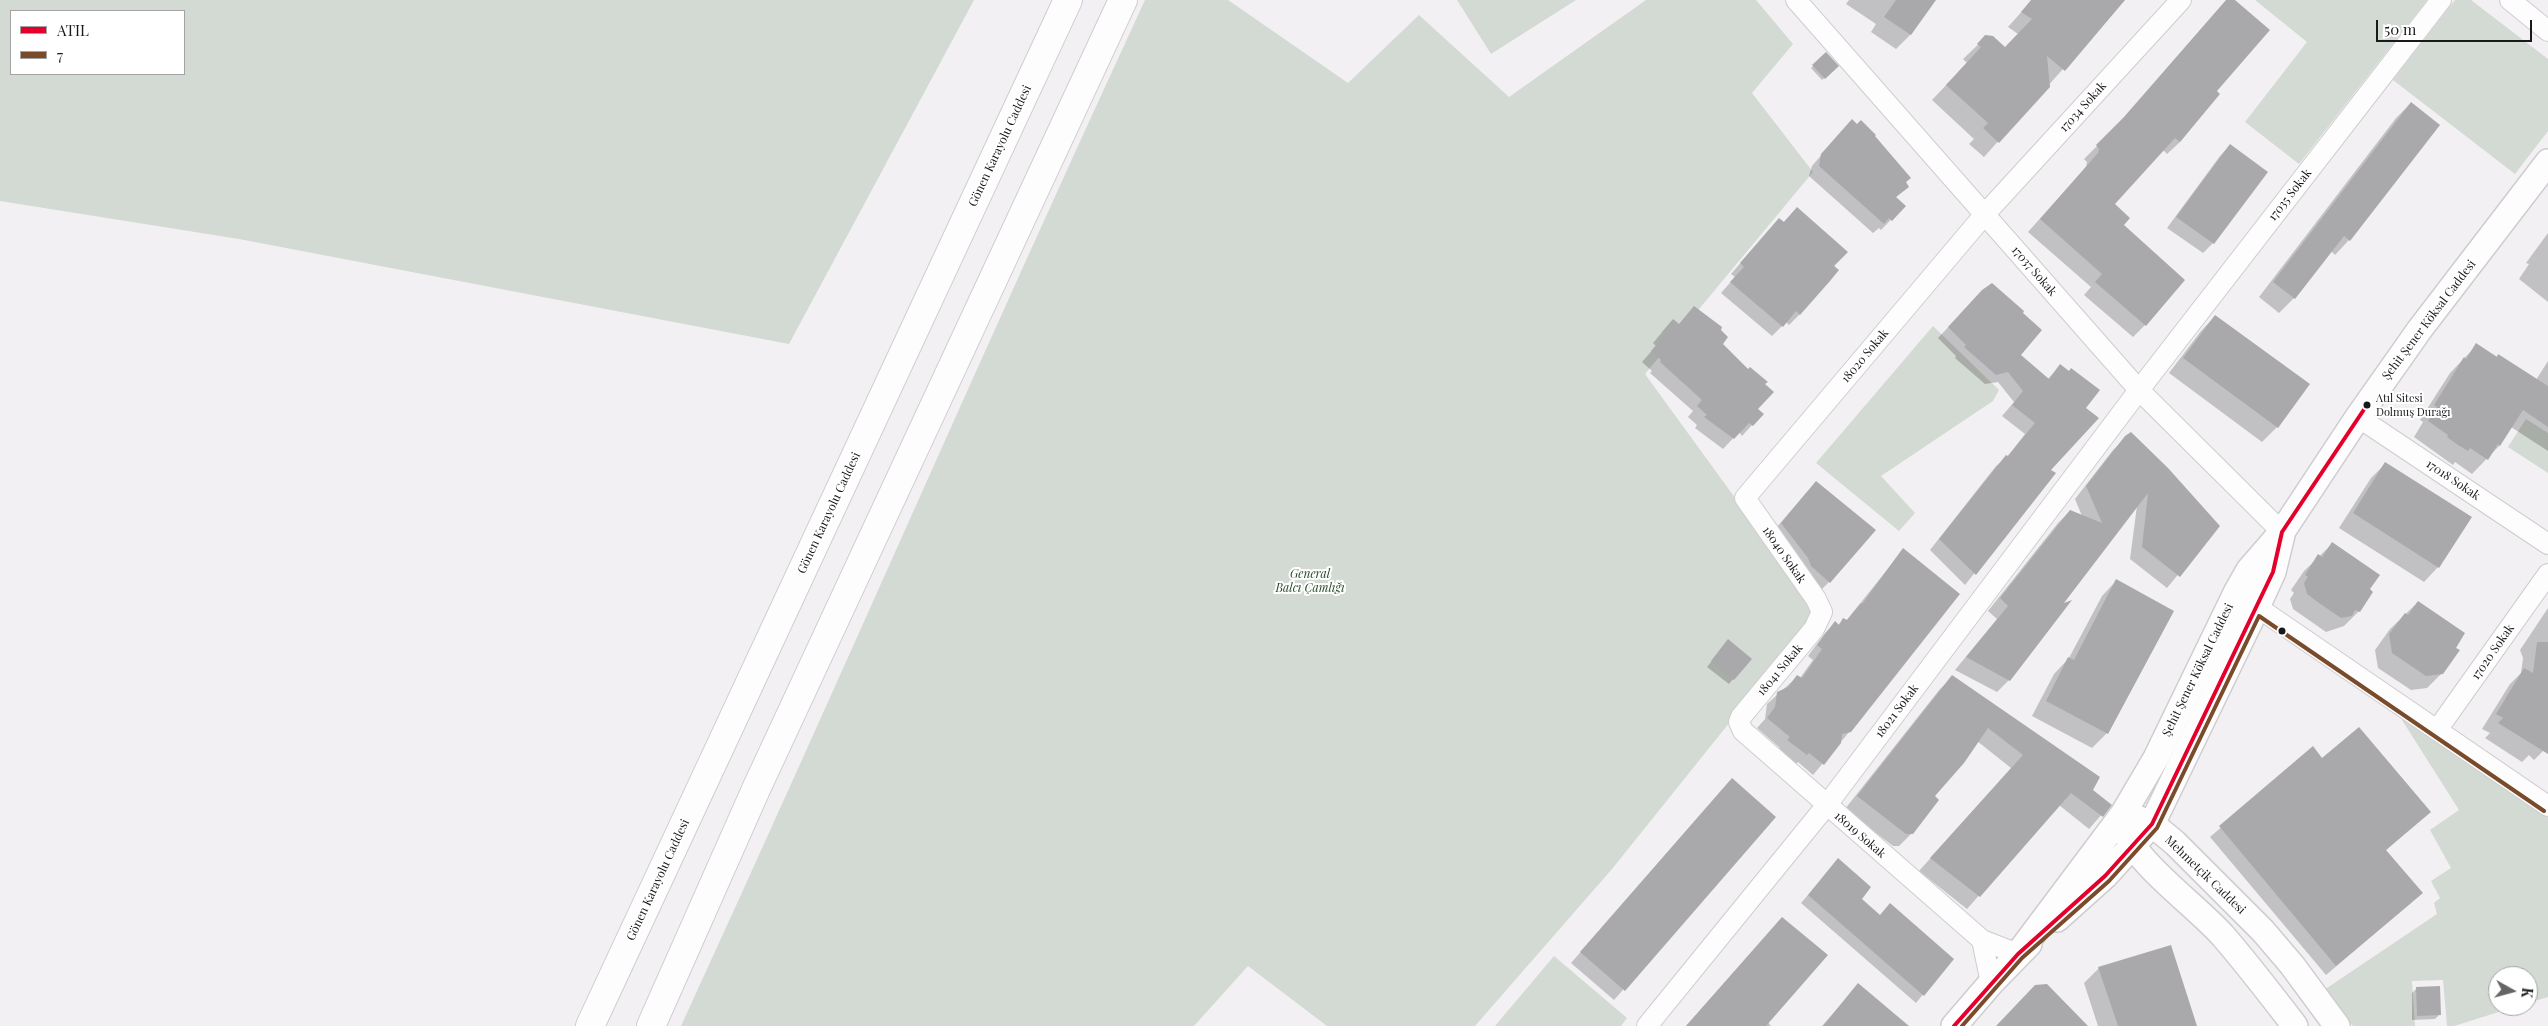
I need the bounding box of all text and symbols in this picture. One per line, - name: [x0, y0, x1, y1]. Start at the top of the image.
- legend: [10, 10, 185, 75]
- scale bar: [2378, 10, 2534, 42]
- text: 50 m: [2384, 19, 2416, 39]
- text: ATIL: [57, 20, 89, 40]
- text: 7: [57, 45, 63, 65]
- street label: 17034 Sokak: [2057, 79, 2109, 135]
- street label: Gönen Karayolu Caddesi: [965, 83, 1035, 209]
- street label: 17035 Sokak: [2265, 166, 2315, 224]
- street label: 17037 Sokak: [2008, 243, 2060, 299]
- street label: Şehit Şener Köksal Caddesi: [2379, 257, 2479, 383]
- street label: 18020 Sokak: [1838, 326, 1892, 386]
- place label: Atıl Sitesi Dolmuş Durağı: [2376, 392, 2451, 418]
- marker: Atıl Sitesi Dolmuş Durağı: [2362, 400, 2372, 410]
- street label: Gönen Karayolu Caddesi: [794, 450, 864, 576]
- street label: 17018 Sokak: [2423, 457, 2483, 503]
- street label: 18040 Sokak: [1759, 524, 1809, 586]
- park label: General Balcı Çamlığı: [1275, 567, 1345, 595]
- street label: Şehit Şener Köksal Caddesi: [2159, 601, 2237, 739]
- street label: 17020 Sokak: [2469, 621, 2517, 683]
- unlabelled marker: [2277, 626, 2287, 636]
- street label: 18041 Sokak: [1754, 641, 1806, 699]
- street label: 18021 Sokak: [1872, 681, 1922, 741]
- street label: 18019 Sokak: [1831, 809, 1889, 861]
- street label: Gönen Karayolu Caddesi: [623, 817, 693, 943]
- street label: Mehmetçik Caddesi: [2162, 833, 2248, 917]
- north arrow: [2488, 966, 2538, 1016]
- text: K: [2517, 987, 2537, 999]

